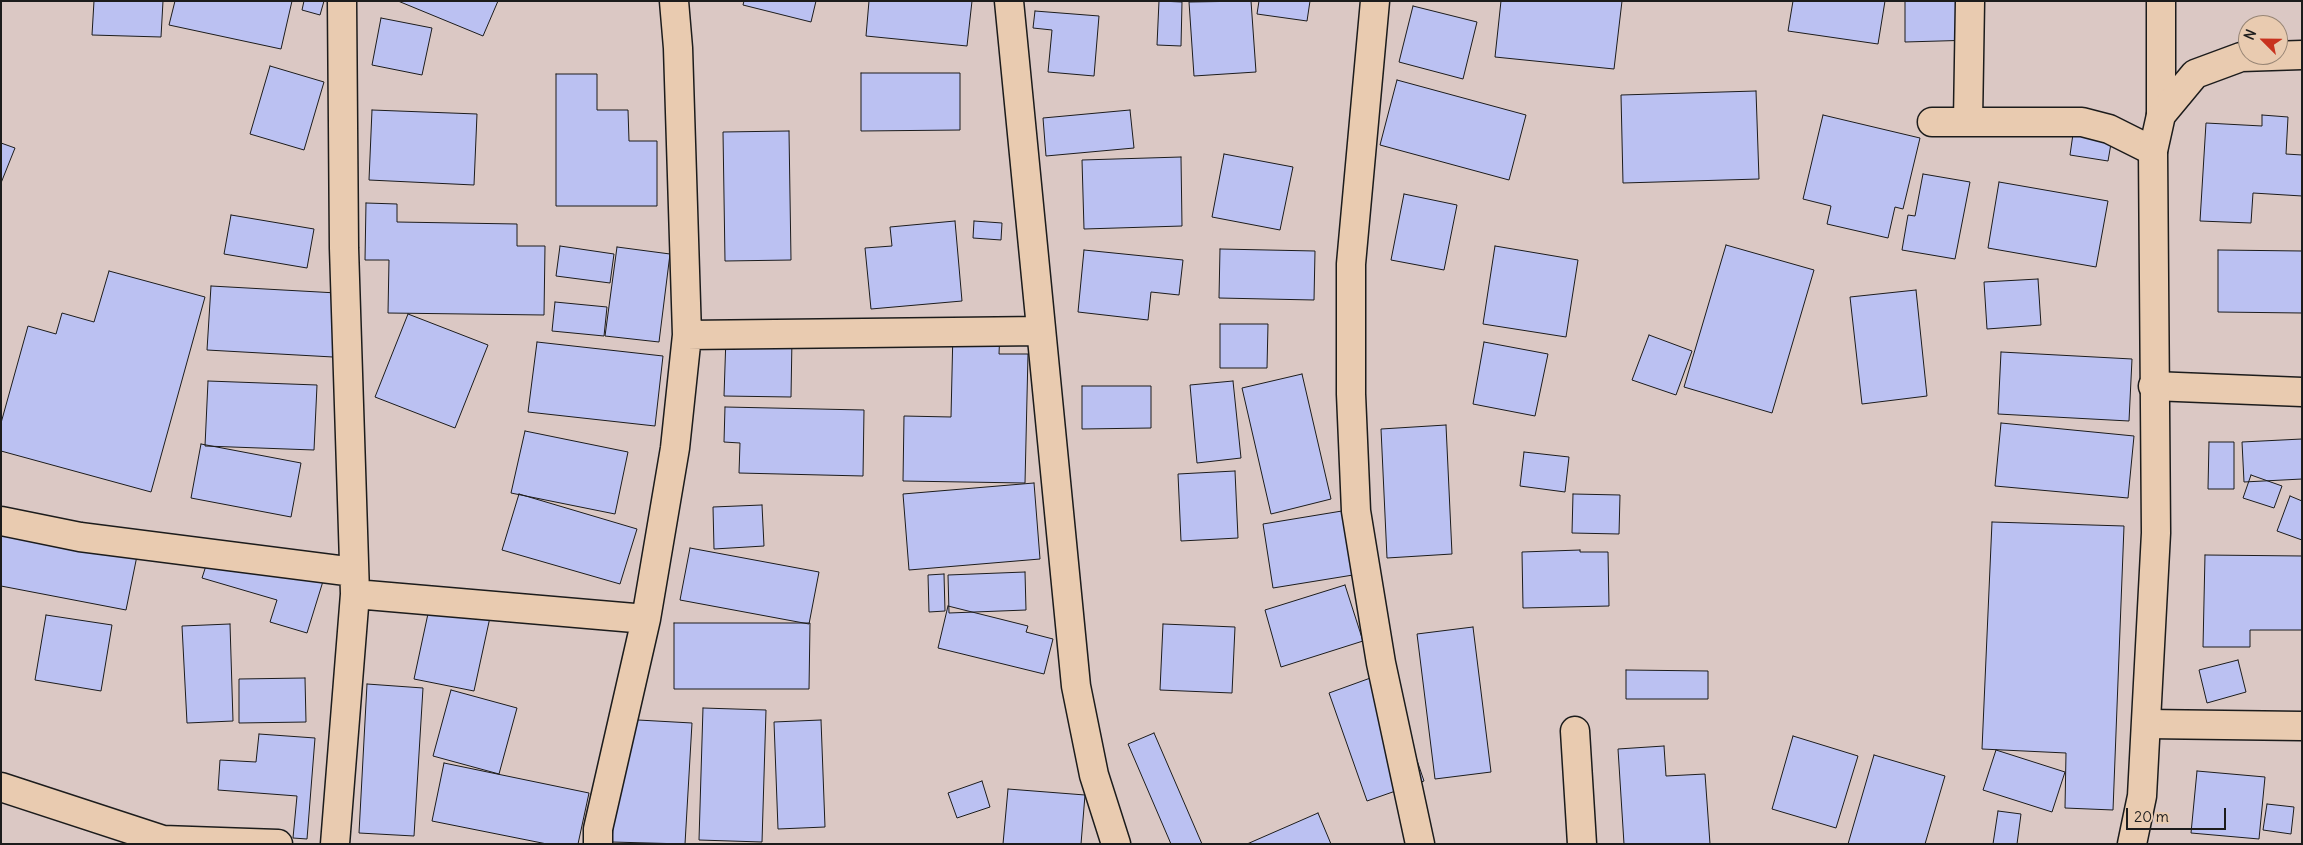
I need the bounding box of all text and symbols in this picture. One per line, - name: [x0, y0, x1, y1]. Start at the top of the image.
- north arrow: [2238, 15, 2288, 65]
- text: N: [2240, 27, 2260, 43]
- scale bar: [2128, 798, 2228, 830]
- text: 20 m: [2134, 807, 2169, 826]

